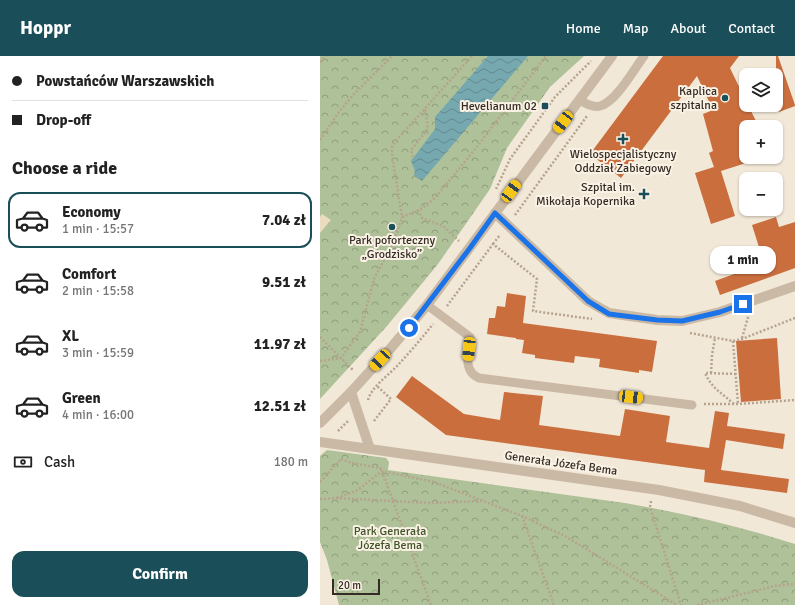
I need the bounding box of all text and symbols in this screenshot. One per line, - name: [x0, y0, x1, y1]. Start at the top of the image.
- text: Hoppr: [20, 16, 71, 40]
- text: Home: [566, 20, 601, 37]
- text: Map: [623, 20, 648, 37]
- text: About: [670, 20, 706, 37]
- text: Contact: [728, 20, 775, 37]
- map controls: [739, 68, 783, 216]
- button: layers: [739, 68, 783, 112]
- text: Powstańców Warszawskich: [36, 72, 214, 90]
- place label: Kaplica szpitalna: [670, 84, 717, 113]
- marker: Kaplica szpitalna: [720, 93, 730, 103]
- place label: Hevelianum 02: [461, 99, 537, 114]
- marker: Hevelianum 02: [540, 101, 550, 111]
- car: [551, 109, 575, 135]
- text: Drop-off: [36, 111, 91, 129]
- button: +: [739, 120, 783, 164]
- marker: Wielospecjalistyczny Oddział Zabiegowy: [617, 133, 629, 145]
- place label: Wielospecjalistyczny Oddział Zabiegowy: [570, 147, 677, 176]
- text: Choose a ride: [12, 157, 117, 179]
- button: −: [739, 172, 783, 216]
- car: [499, 178, 523, 204]
- place label: Szpital im. Mikołaja Kopernika: [536, 180, 635, 209]
- marker: Szpital im. Mikołaja Kopernika: [638, 188, 650, 200]
- icon: car: [14, 202, 50, 238]
- text: Economy: [62, 203, 121, 221]
- text: 7.04 zł: [262, 211, 306, 229]
- text: 1 min · 15:57: [62, 221, 134, 237]
- marker: Park poforteczny „Grodzisko”: [387, 222, 397, 232]
- place label: Park poforteczny „Grodzisko”: [349, 233, 435, 262]
- callout: 1 min: [710, 246, 776, 274]
- text: 1 min: [727, 252, 759, 268]
- icon: car: [14, 264, 50, 300]
- text: Comfort: [62, 265, 116, 283]
- text: 9.51 zł: [262, 273, 306, 291]
- text: 2 min · 15:58: [62, 283, 134, 299]
- route end: [734, 295, 752, 313]
- route start: [400, 319, 418, 337]
- icon: car: [14, 326, 50, 362]
- text: XL: [62, 327, 79, 345]
- text: 11.97 zł: [254, 335, 306, 353]
- car: [462, 336, 476, 362]
- text: 3 min · 15:59: [62, 345, 134, 361]
- car: [367, 347, 393, 373]
- icon: car: [14, 388, 50, 424]
- text: Green: [62, 389, 101, 407]
- car: [618, 390, 644, 404]
- text: 12.51 zł: [254, 397, 306, 415]
- text: 4 min · 16:00: [62, 407, 134, 423]
- street label: Generała Józefa Bema: [504, 448, 618, 479]
- icon: cash: [12, 451, 34, 473]
- text: Cash: [44, 453, 75, 471]
- text: 180 m: [274, 454, 308, 470]
- park label: Park Generała Józefa Bema: [354, 524, 426, 553]
- button: Confirm: [12, 551, 308, 597]
- scale bar: [332, 577, 380, 596]
- text: 20 m: [338, 579, 361, 592]

